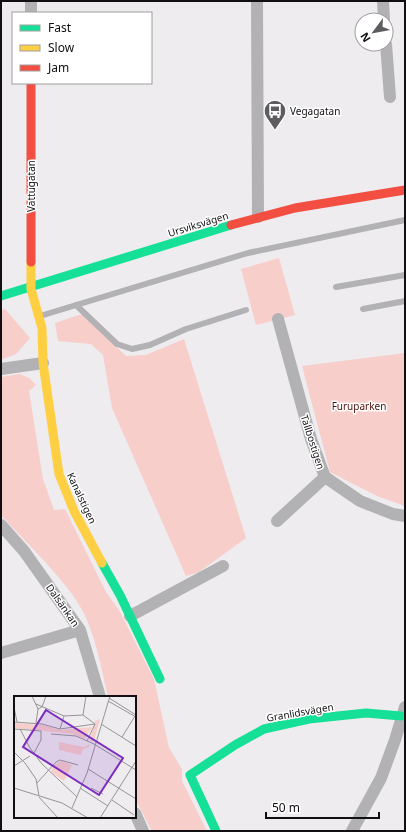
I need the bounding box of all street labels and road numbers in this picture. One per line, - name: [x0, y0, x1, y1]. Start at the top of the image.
- street label: Vattugatan: [24, 160, 38, 212]
- street label: Ursviksvägen: [166, 208, 230, 240]
- street label: Tallbostigen: [298, 413, 328, 471]
- street label: Kanalstigen: [64, 470, 100, 526]
- street label: Dalsänkan: [43, 581, 83, 629]
- street label: Granlidsvägen: [265, 699, 335, 725]

